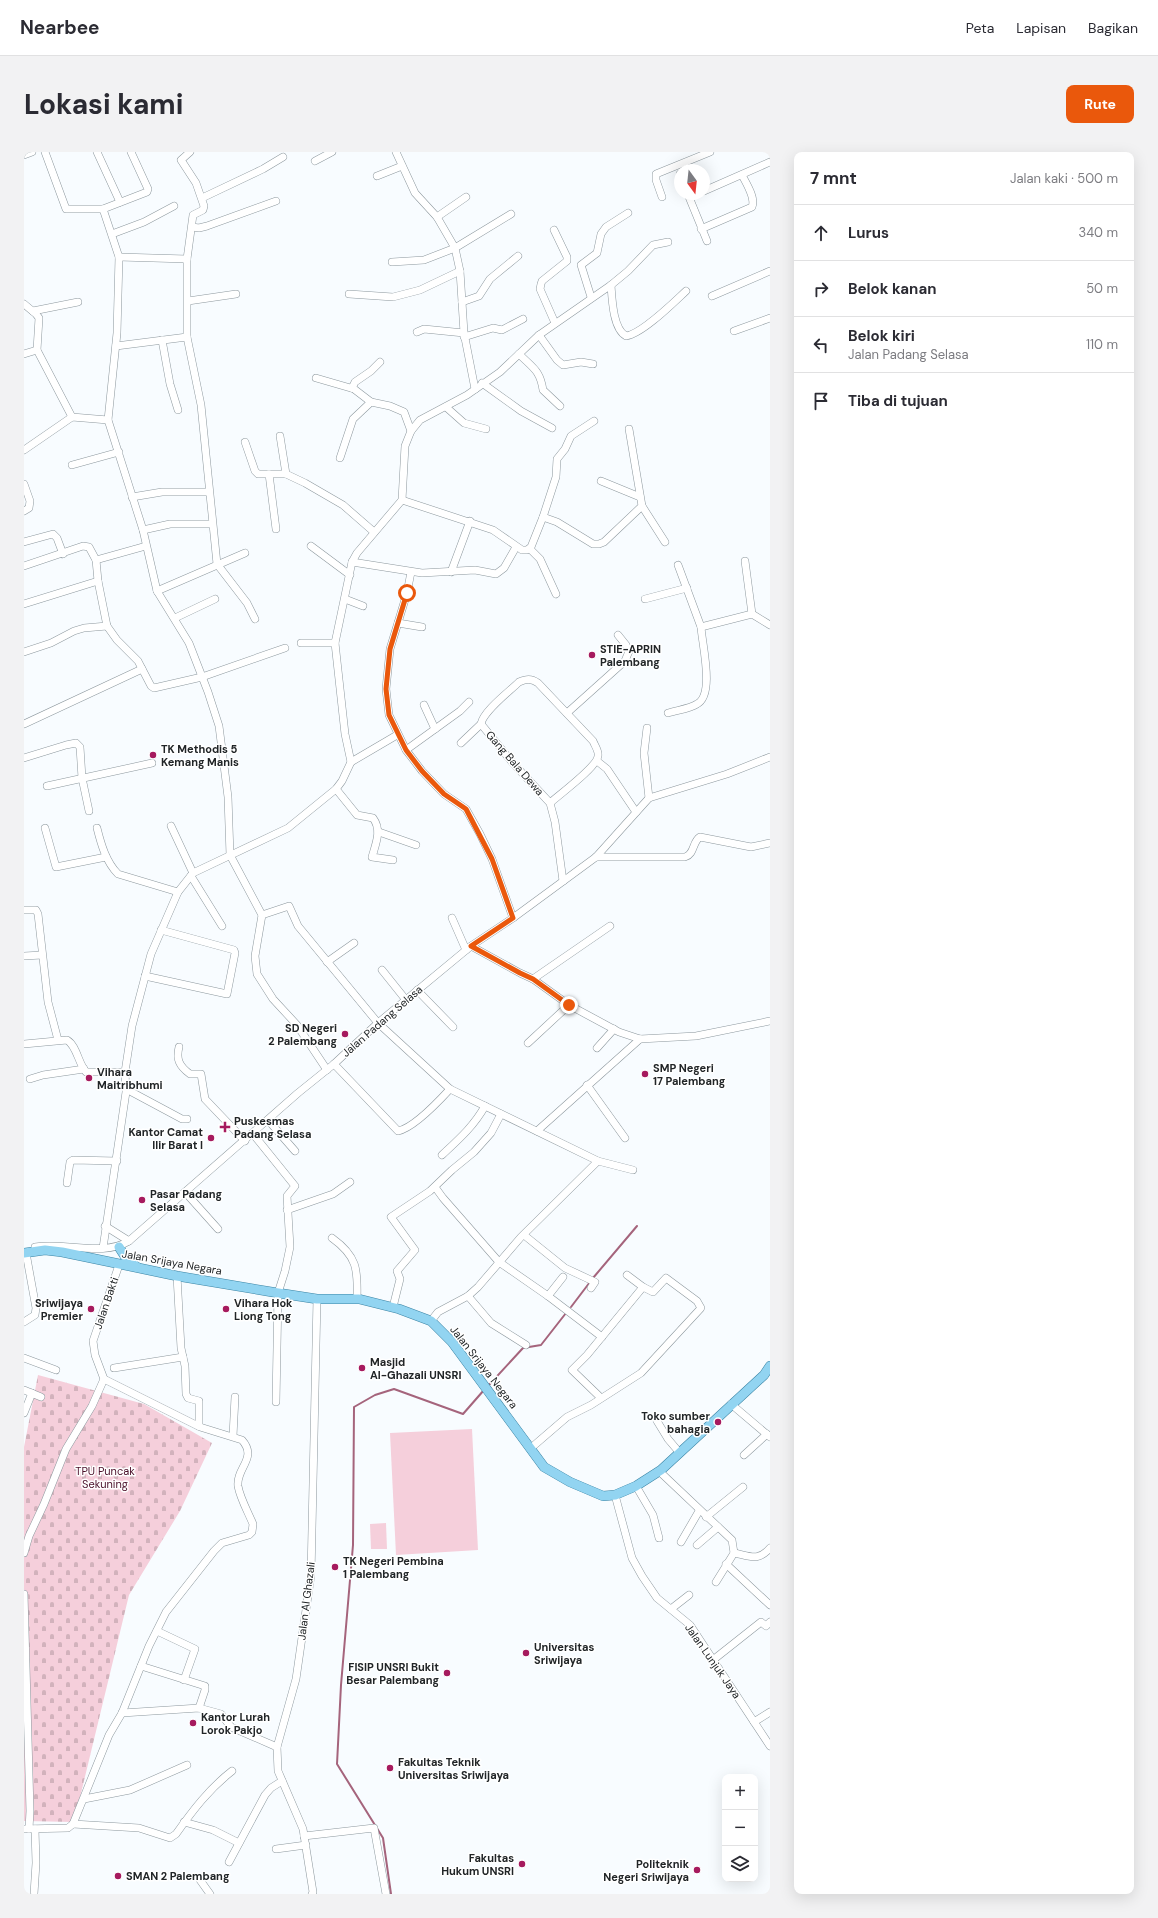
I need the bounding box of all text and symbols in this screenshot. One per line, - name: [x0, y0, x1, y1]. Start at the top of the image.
- text: Nearbee: [20, 15, 100, 40]
- text: Peta: [966, 19, 994, 37]
- text: Lapisan: [1016, 19, 1066, 37]
- text: Bagikan: [1088, 19, 1138, 37]
- button: Rute: [1066, 85, 1134, 123]
- text: Lokasi kami: [24, 86, 183, 123]
- north arrow: [674, 164, 710, 200]
- text: 7 mnt: [810, 167, 857, 189]
- text: Jalan kaki · 500 m: [1010, 170, 1118, 187]
- icon: ahead: [810, 222, 832, 244]
- text: Lurus: [848, 223, 889, 243]
- text: 340 m: [1078, 224, 1118, 241]
- icon: right: [810, 278, 832, 300]
- text: Belok kanan: [848, 279, 936, 299]
- text: 50 m: [1086, 280, 1118, 297]
- text: Belok kiri: [848, 326, 915, 346]
- icon: left: [810, 334, 832, 356]
- text: 110 m: [1086, 336, 1118, 353]
- text: Jalan Padang Selasa: [848, 346, 969, 363]
- icon: arrive: [810, 390, 832, 412]
- text: Tiba di tujuan: [848, 391, 948, 411]
- route start: [398, 584, 416, 602]
- place label: STIE-APRIN Palembang: [600, 642, 661, 669]
- marker: STIE-APRIN Palembang: [587, 650, 597, 660]
- street label: Gang Bala Dewa: [483, 728, 547, 798]
- place label: TK Methodis 5 Kemang Manis: [161, 742, 239, 769]
- marker: TK Methodis 5 Kemang Manis: [148, 750, 158, 760]
- street label: Jalan Padang Selasa: [339, 982, 425, 1060]
- route end: [560, 996, 578, 1014]
- place label: SD Negeri 2 Palembang: [268, 1021, 337, 1048]
- marker: SD Negeri 2 Palembang: [340, 1029, 350, 1039]
- place label: SMP Negeri 17 Palembang: [653, 1061, 726, 1088]
- place label: Vihara Maitribhumi: [97, 1065, 163, 1092]
- marker: SMP Negeri 17 Palembang: [640, 1069, 650, 1079]
- marker: Vihara Maitribhumi: [84, 1073, 94, 1083]
- place label: Puskesmas Padang Selasa: [234, 1114, 311, 1141]
- marker: Puskesmas Padang Selasa: [219, 1121, 231, 1133]
- place label: Kantor Camat Ilir Barat I: [129, 1125, 203, 1152]
- marker: Kantor Camat Ilir Barat I: [206, 1133, 216, 1143]
- place label: Pasar Padang Selasa: [150, 1187, 222, 1214]
- marker: Pasar Padang Selasa: [137, 1195, 147, 1205]
- street label: Jalan Srijaya Negara: [121, 1246, 223, 1278]
- street label: Jalan Bakti: [91, 1275, 121, 1331]
- place label: Sriwijaya Premier: [35, 1296, 83, 1323]
- place label: Vihara Hok Liong Tong: [234, 1296, 293, 1323]
- marker: Sriwijaya Premier: [86, 1304, 96, 1314]
- marker: Vihara Hok Liong Tong: [221, 1304, 231, 1314]
- street label: Jalan Srijaya Negara: [447, 1323, 521, 1411]
- place label: Masjid Al-Ghazali UNSRI: [370, 1355, 461, 1382]
- marker: Masjid Al-Ghazali UNSRI: [357, 1363, 367, 1373]
- place label: Toko sumber bahagia: [641, 1409, 710, 1436]
- marker: Toko sumber bahagia: [713, 1417, 723, 1427]
- park label: TPU Puncak Sekuning: [75, 1464, 135, 1491]
- place label: TK Negeri Pembina 1 Palembang: [343, 1554, 444, 1581]
- street label: Jalan Al Ghazali: [294, 1561, 318, 1641]
- marker: TK Negeri Pembina 1 Palembang: [330, 1562, 340, 1572]
- street label: Jalan Lunjuk Jaya: [682, 1621, 744, 1701]
- place label: Universitas Sriwijaya: [534, 1640, 594, 1667]
- marker: Universitas Sriwijaya: [521, 1648, 531, 1658]
- place label: FISIP UNSRI Bukit Besar Palembang: [346, 1660, 439, 1687]
- marker: FISIP UNSRI Bukit Besar Palembang: [442, 1668, 452, 1678]
- place label: Kantor Lurah Lorok Pakjo: [201, 1710, 270, 1737]
- marker: Kantor Lurah Lorok Pakjo: [188, 1718, 198, 1728]
- place label: Fakultas Teknik Universitas Sriwijaya: [398, 1755, 509, 1782]
- marker: Fakultas Teknik Universitas Sriwijaya: [385, 1763, 395, 1773]
- map controls: [722, 1774, 758, 1882]
- button: +: [722, 1774, 758, 1810]
- button: −: [722, 1810, 758, 1846]
- button: layers: [722, 1846, 758, 1882]
- place label: Fakultas Hukum UNSRI: [441, 1851, 514, 1878]
- place label: Politeknik Negeri Sriwijaya: [603, 1857, 690, 1884]
- marker: Fakultas Hukum UNSRI: [517, 1859, 527, 1869]
- marker: Politeknik Negeri Sriwijaya: [692, 1865, 702, 1875]
- place label: SMAN 2 Palembang: [126, 1869, 230, 1883]
- marker: SMAN 2 Palembang: [113, 1871, 123, 1881]

